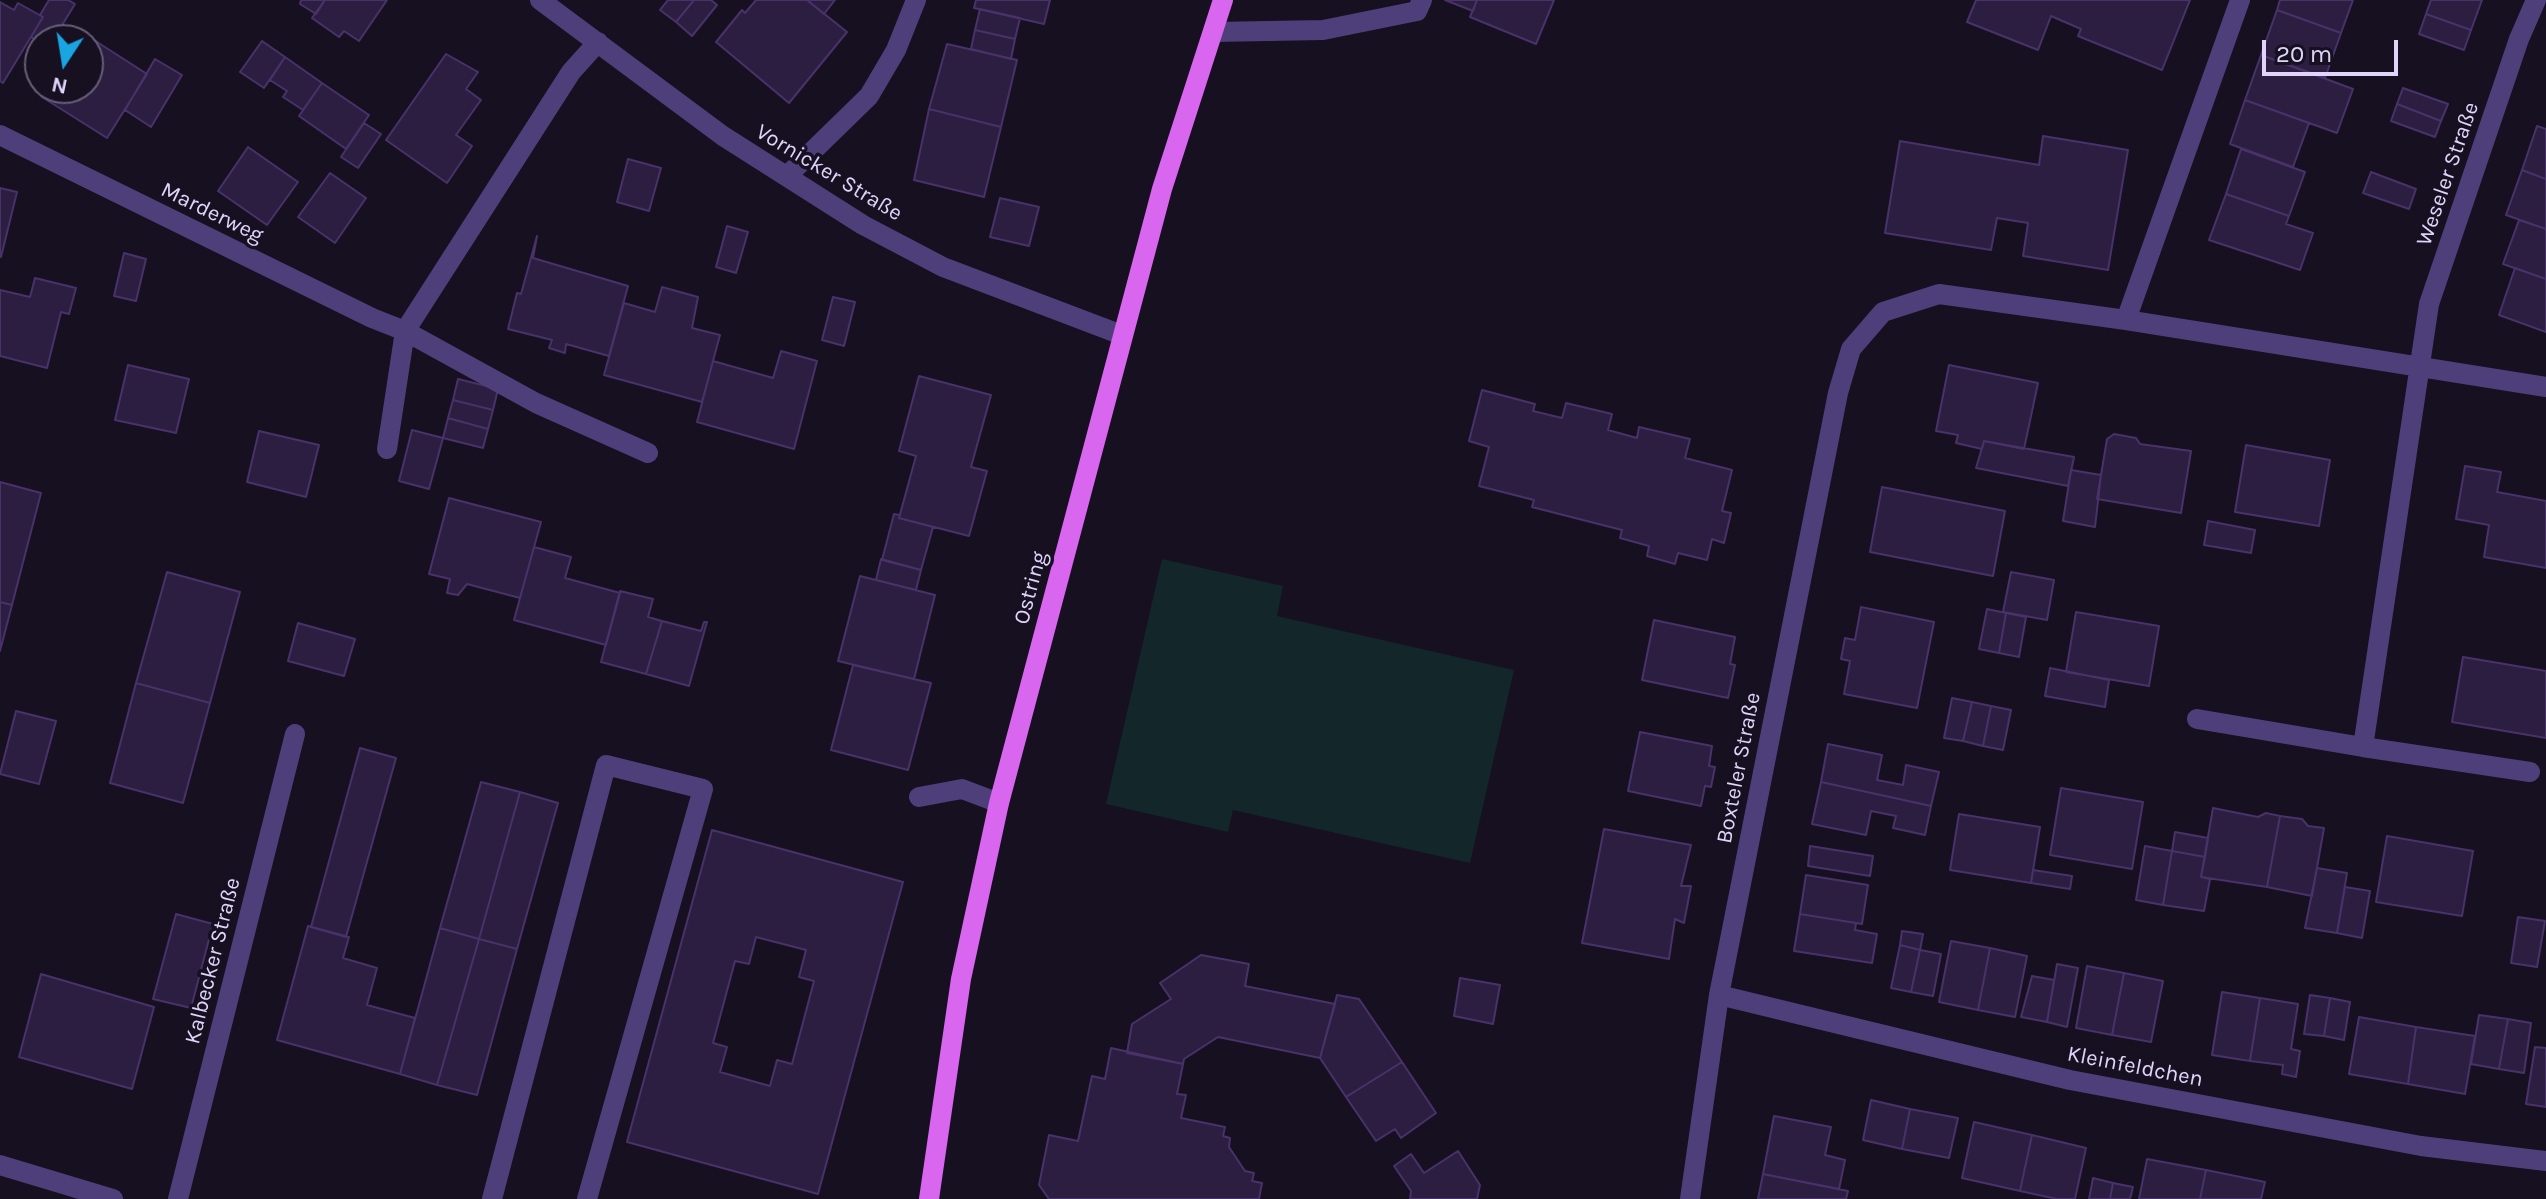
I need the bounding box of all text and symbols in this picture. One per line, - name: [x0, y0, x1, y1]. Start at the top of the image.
- north arrow: [24, 24, 104, 104]
- scale bar: [2266, 24, 2402, 74]
- text: 20 m: [2276, 40, 2332, 68]
- text: N: [49, 71, 70, 100]
- street label: Weseler Straße: [2411, 99, 2485, 249]
- street label: Vornicker Straße: [751, 119, 907, 227]
- street label: Marderweg: [156, 177, 268, 249]
- street label: Ostring: [1009, 549, 1053, 627]
- street label: Boxteler Straße: [1711, 690, 1767, 846]
- street label: Kalbecker Straße: [180, 875, 246, 1047]
- street label: Kleinfeldchen: [2065, 1041, 2205, 1093]

